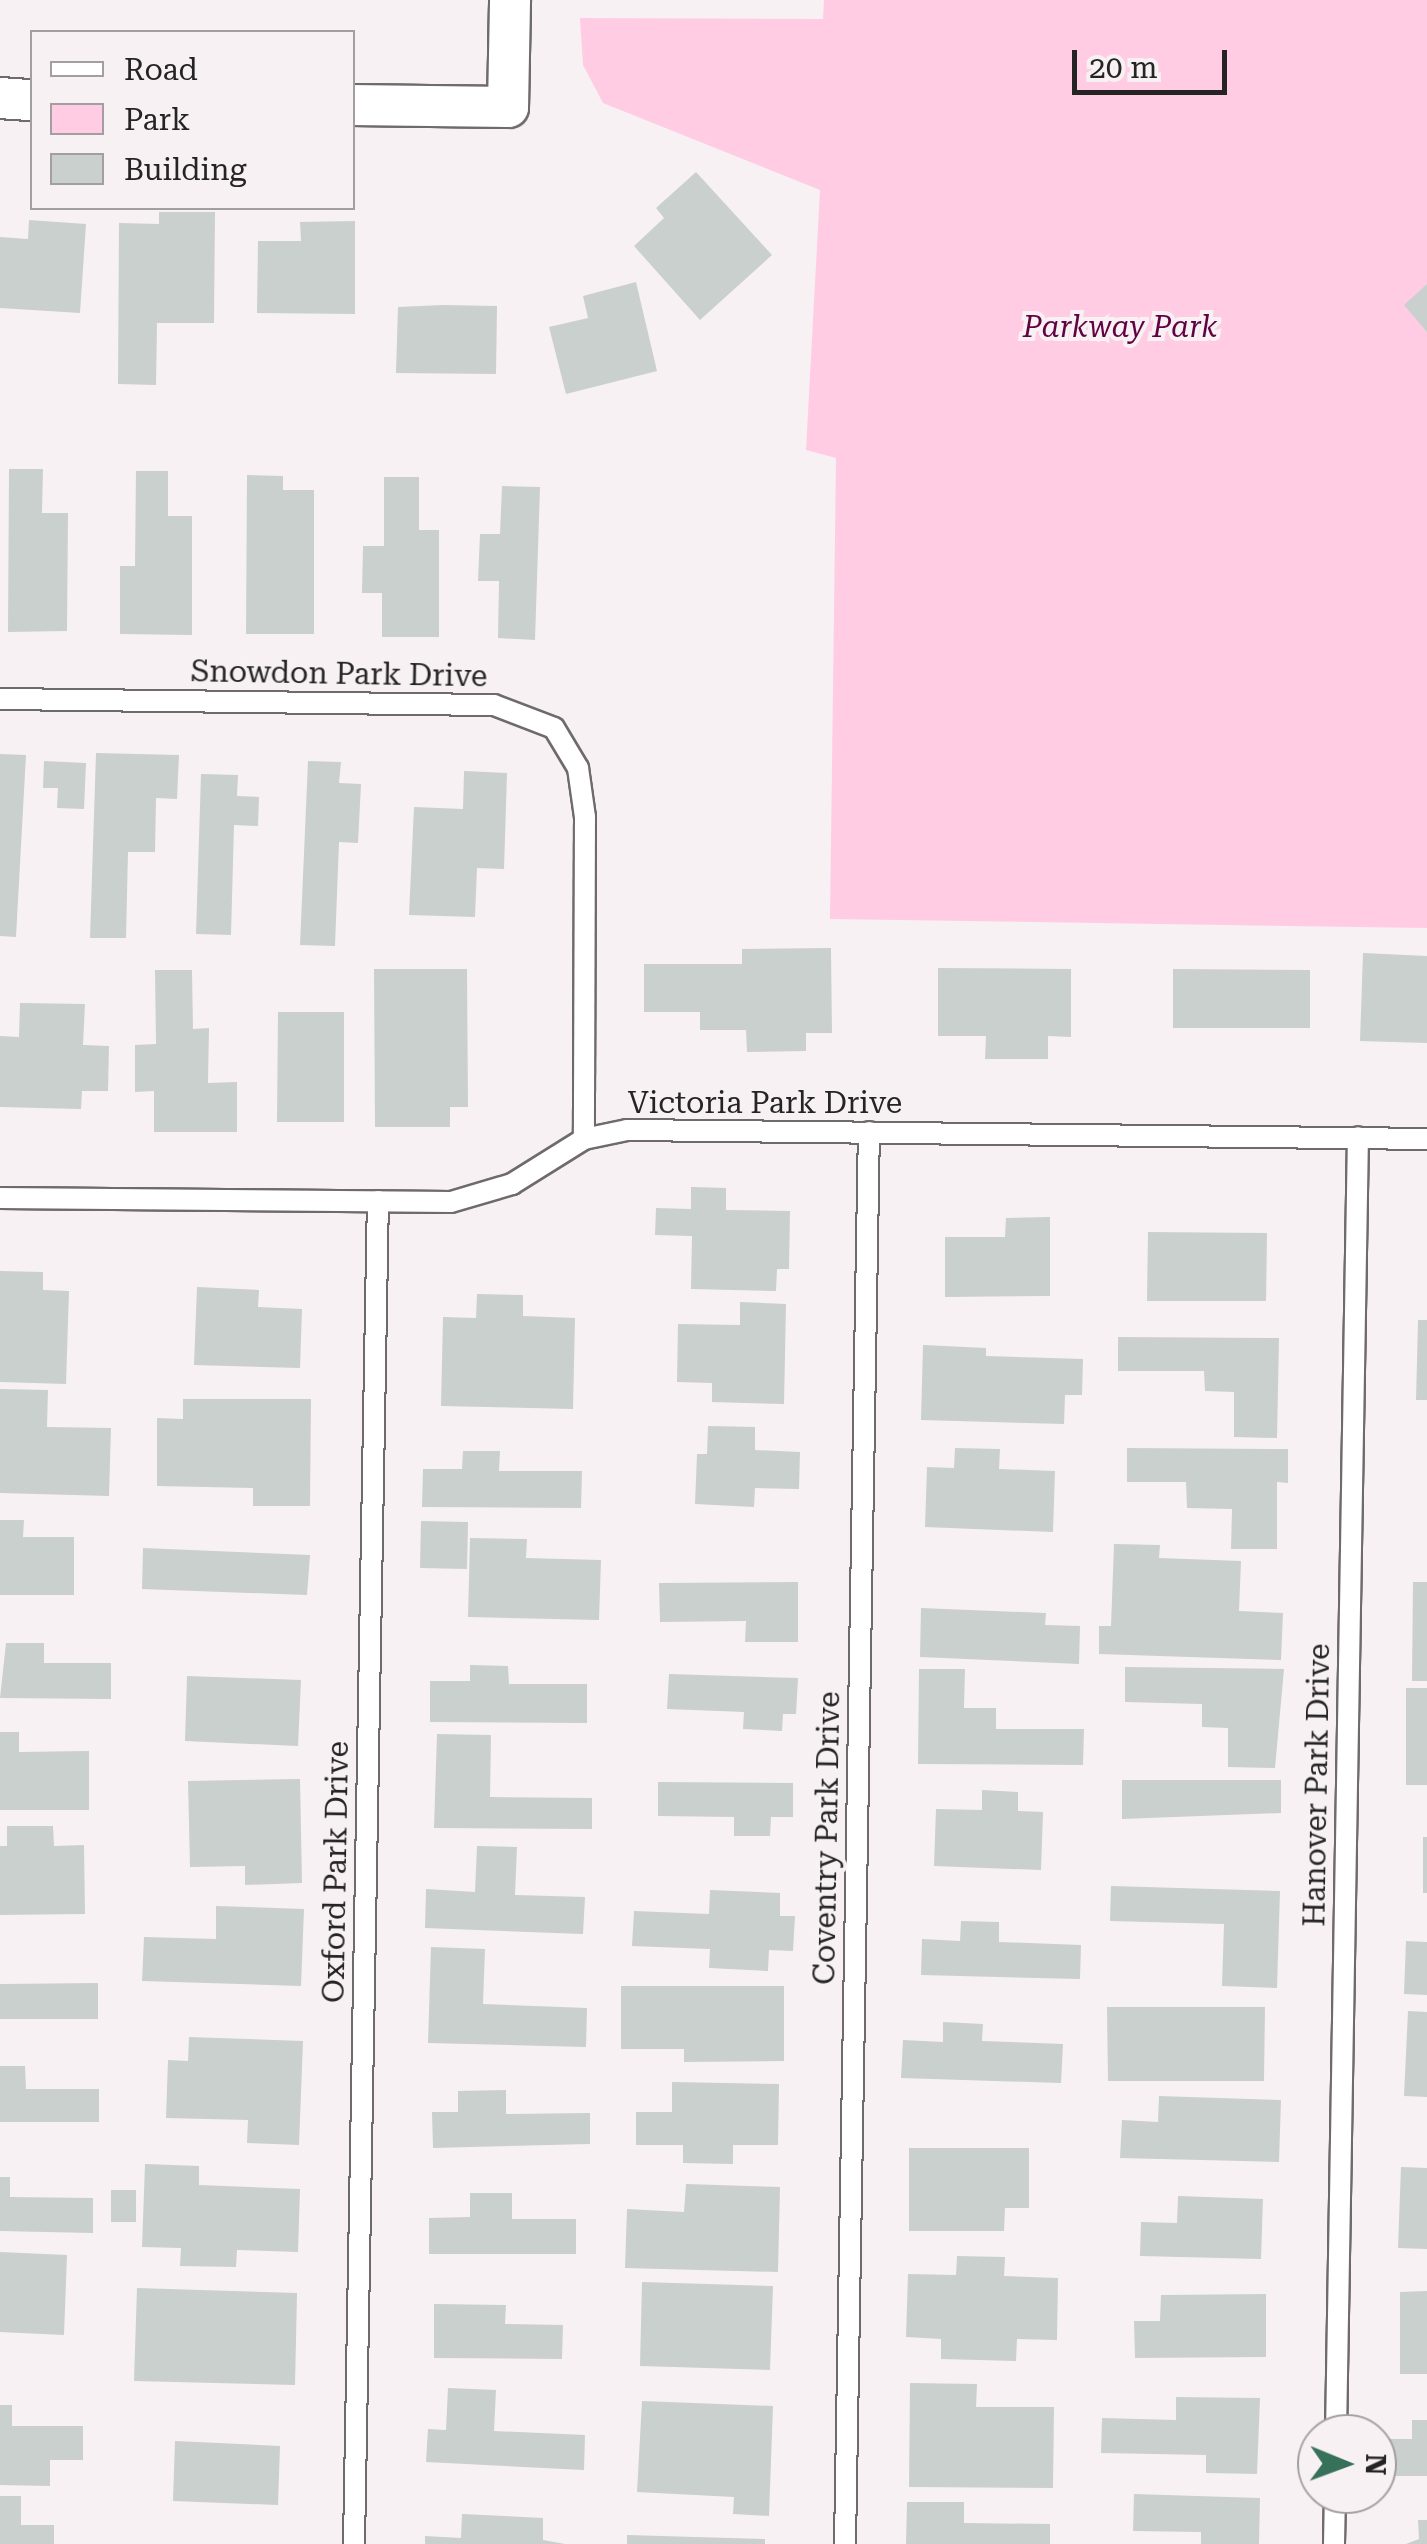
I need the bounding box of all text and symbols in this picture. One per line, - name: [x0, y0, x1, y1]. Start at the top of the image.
- legend: [30, 30, 355, 210]
- scale bar: [1077, 30, 1232, 92]
- text: 20 m: [1089, 50, 1158, 85]
- text: Road: [124, 52, 198, 87]
- text: Park: [124, 102, 190, 137]
- text: Building: [124, 152, 247, 187]
- park label: Parkway Park: [1023, 309, 1217, 345]
- street label: Snowdon Park Drive: [190, 653, 488, 695]
- street label: Victoria Park Drive: [628, 1085, 902, 1121]
- street label: Hanover Park Drive: [1297, 1643, 1337, 1927]
- street label: Coventry Park Drive: [806, 1691, 848, 1985]
- street label: Oxford Park Drive: [316, 1741, 356, 2003]
- north arrow: [1297, 2414, 1397, 2514]
- text: N: [1359, 2453, 1392, 2476]

